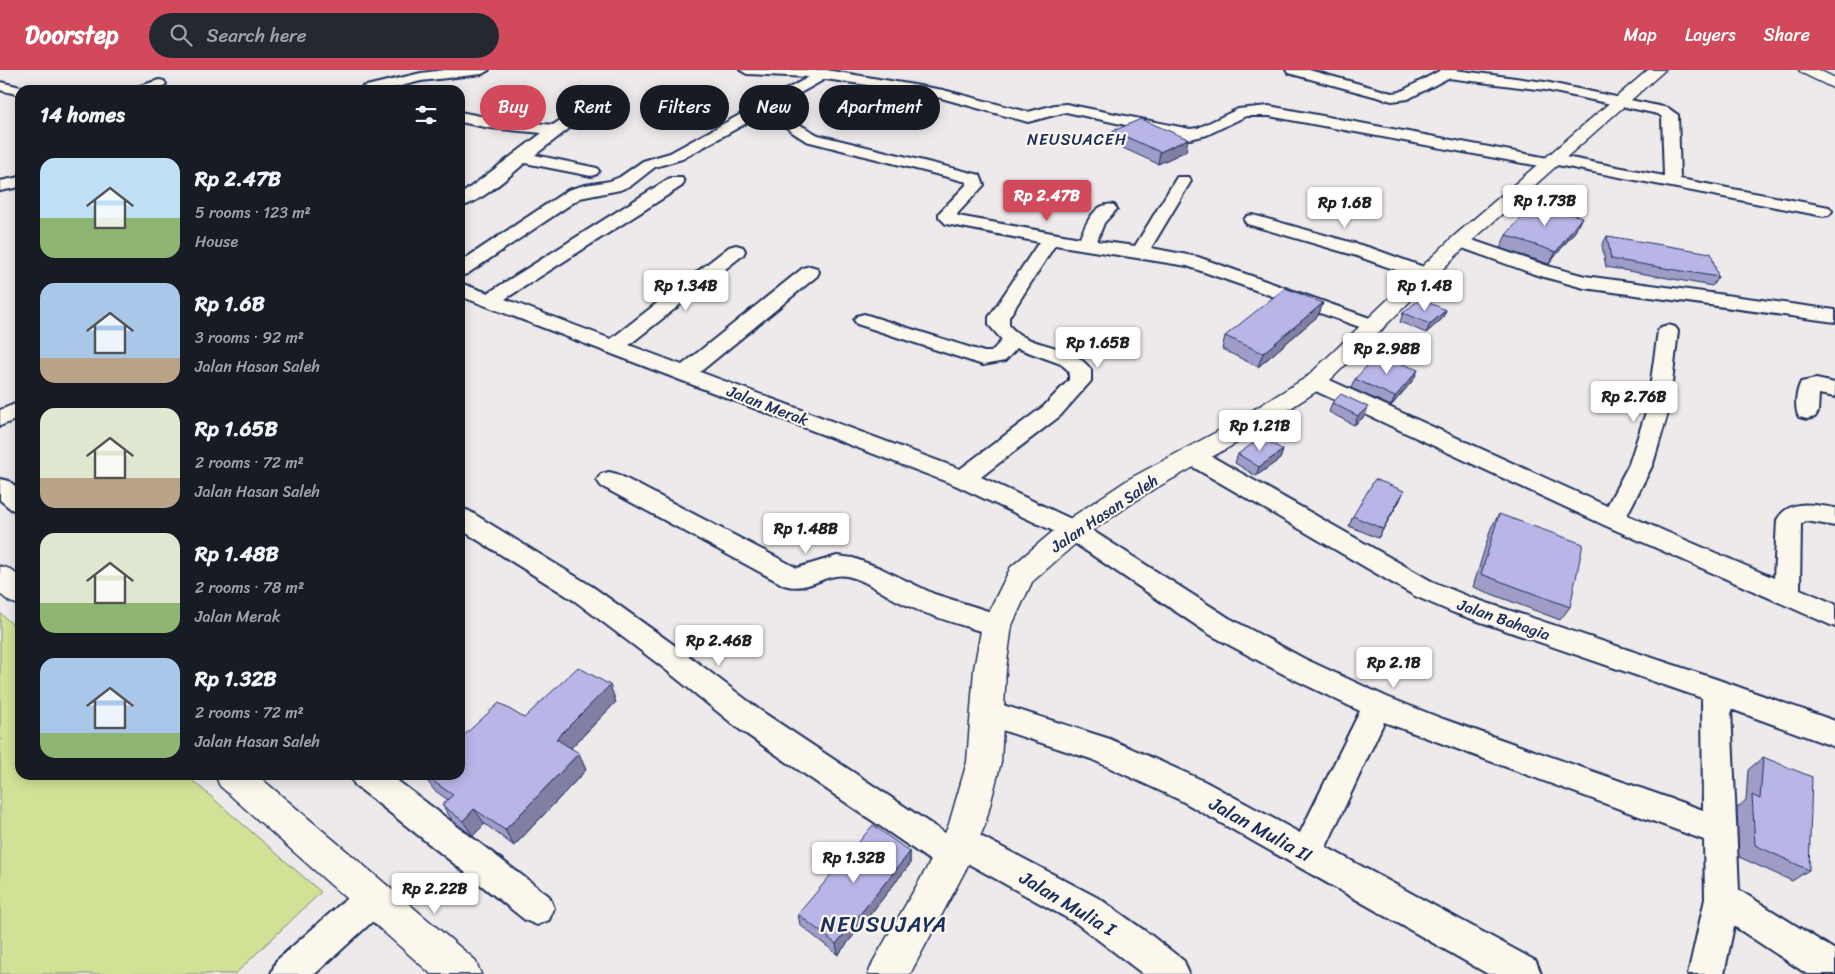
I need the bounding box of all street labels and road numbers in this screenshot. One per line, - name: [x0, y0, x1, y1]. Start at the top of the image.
- street label: Jalan Merak: [722, 376, 813, 434]
- street label: Jalan Hasan Saleh: [1044, 466, 1164, 561]
- street label: Jalan Bahagia: [1453, 590, 1554, 649]
- street label: Jalan Mulia II: [1202, 787, 1319, 871]
- street label: Jalan Mulia I: [1012, 861, 1124, 946]

